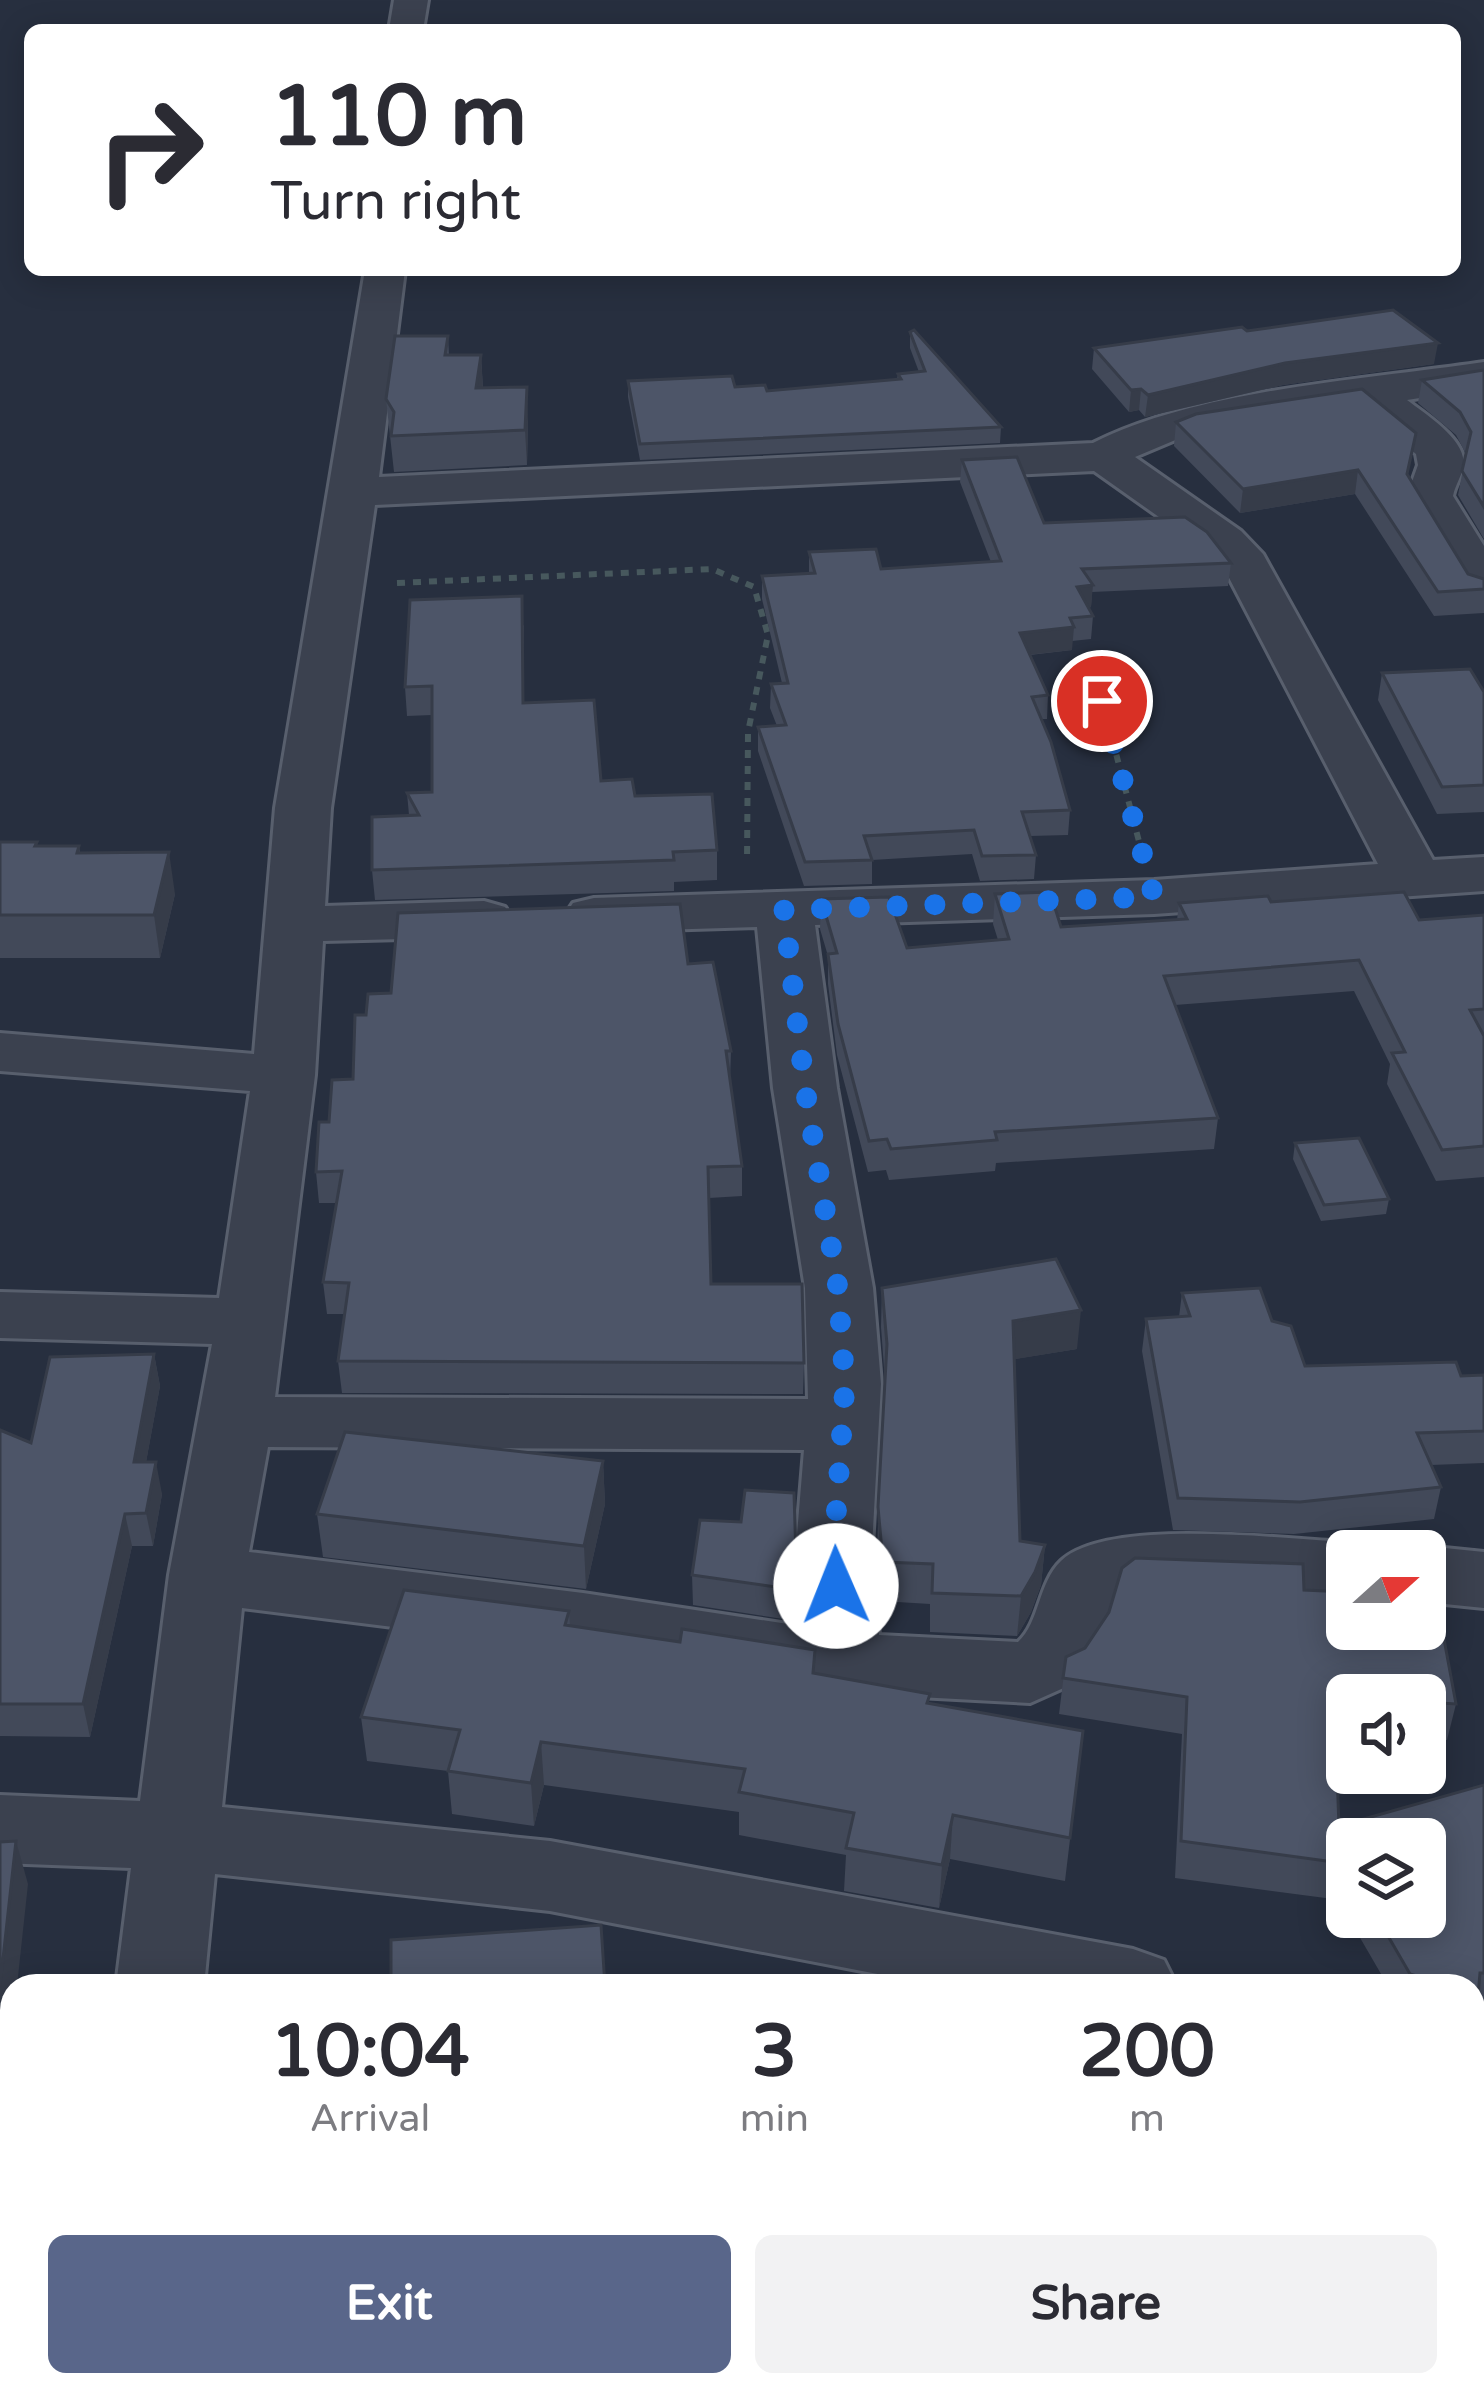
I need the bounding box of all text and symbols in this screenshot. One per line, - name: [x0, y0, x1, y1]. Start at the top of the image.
- text: 110 m: [270, 67, 527, 168]
- icon: right: [72, 72, 228, 228]
- text: Turn right: [270, 169, 521, 234]
- pin: [1051, 650, 1153, 752]
- icon: arrive: [1069, 668, 1135, 734]
- position arrow: [773, 1523, 899, 1649]
- north arrow: [1326, 1530, 1446, 1650]
- map controls: [1326, 1530, 1446, 1938]
- button: sound: [1326, 1674, 1446, 1794]
- button: layers: [1326, 1818, 1446, 1938]
- text: 10:04: [270, 2009, 470, 2096]
- text: 3: [752, 2009, 797, 2096]
- text: 200: [1079, 2009, 1215, 2096]
- text: Arrival: [310, 2095, 430, 2142]
- text: min: [740, 2095, 809, 2142]
- text: m: [1129, 2095, 1165, 2142]
- button: Exit: [48, 2235, 731, 2373]
- button: Share: [755, 2235, 1437, 2373]

